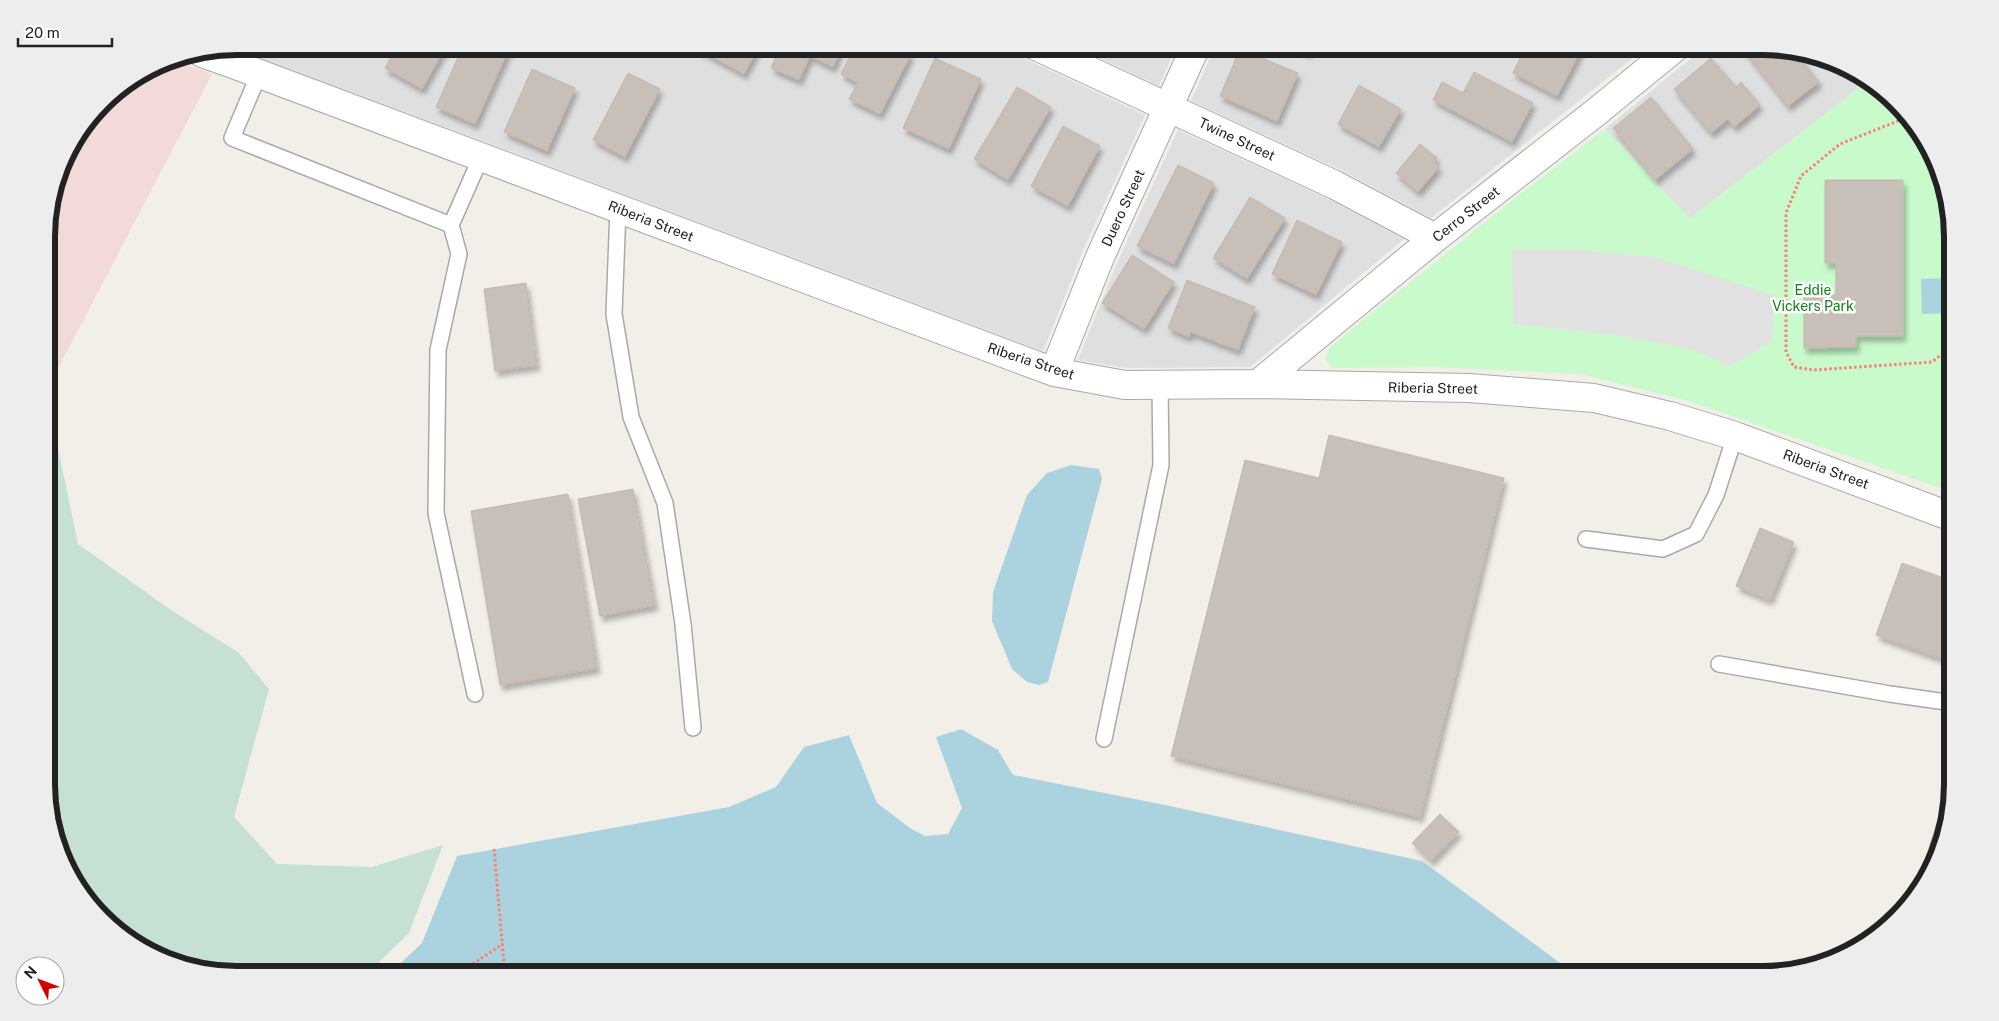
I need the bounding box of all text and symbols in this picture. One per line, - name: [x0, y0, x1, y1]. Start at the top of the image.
- scale bar: [18, 15, 111, 47]
- text: 20 m: [25, 24, 60, 41]
- street label: Twine Street: [1196, 114, 1278, 164]
- street label: Duero Street: [1098, 167, 1148, 249]
- street label: Cerro Street: [1429, 183, 1503, 245]
- street label: Riberia Street: [606, 197, 696, 245]
- park label: Eddie Vickers Park: [1772, 282, 1854, 314]
- street label: Riberia Street: [986, 339, 1076, 383]
- street label: Riberia Street: [1388, 379, 1478, 397]
- street label: Riberia Street: [1781, 446, 1871, 492]
- north arrow: [15, 956, 65, 1006]
- text: N: [21, 963, 40, 982]

